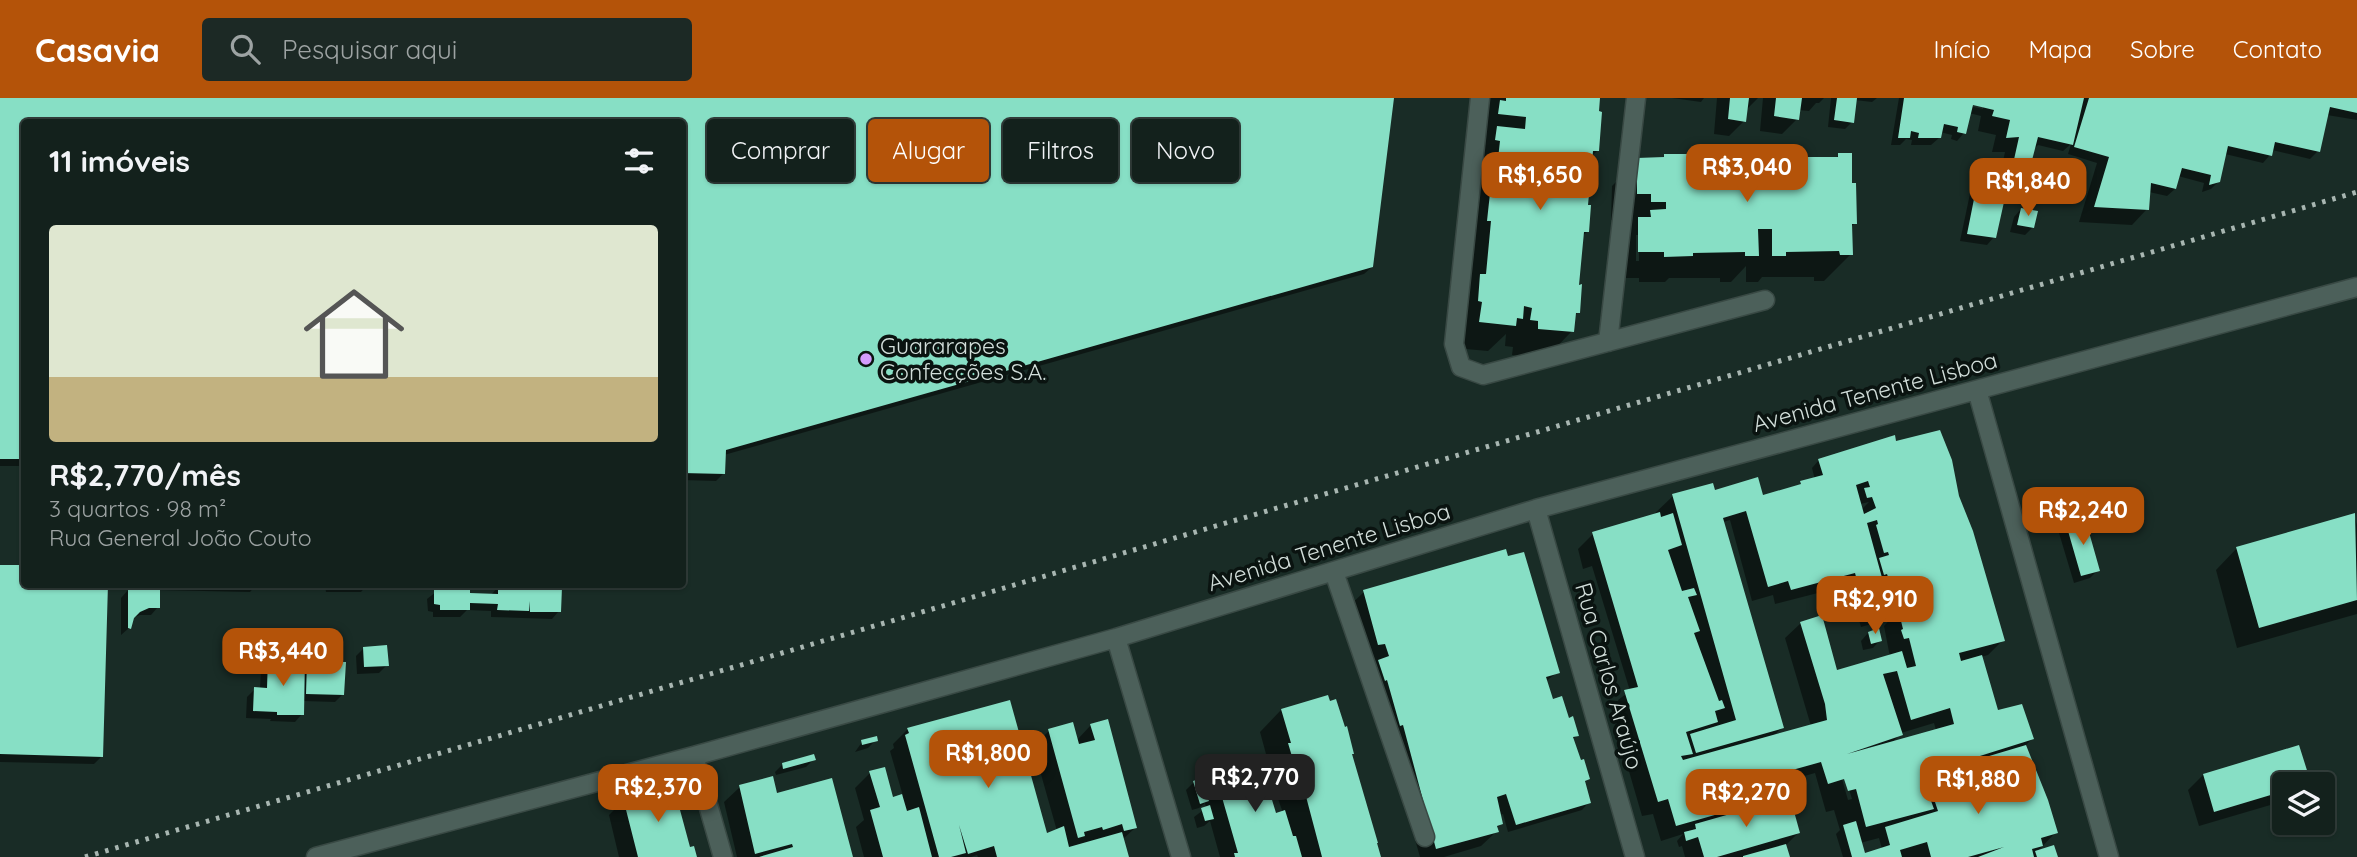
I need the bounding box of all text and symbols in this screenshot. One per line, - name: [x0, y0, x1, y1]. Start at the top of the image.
- search box: [202, 18, 692, 81]
- text: Casavia: [35, 29, 160, 70]
- icon: search: [226, 30, 264, 68]
- text: Pesquisar aqui: [282, 33, 457, 66]
- text: Início: [1933, 34, 1990, 64]
- text: Mapa: [2028, 34, 2092, 64]
- text: Sobre: [2130, 34, 2195, 64]
- text: Contato: [2233, 34, 2322, 64]
- chip: Comprar: [707, 119, 854, 182]
- chip: Alugar: [868, 119, 989, 182]
- chip: Filtros: [1003, 119, 1118, 182]
- chip: Novo: [1132, 119, 1239, 182]
- text: 11 imóveis: [49, 142, 190, 180]
- icon: filters: [620, 142, 658, 180]
- pin: R$3,040: [1682, 144, 1812, 204]
- pin: R$1,650: [1475, 152, 1605, 212]
- text: R$3,040: [1702, 152, 1792, 181]
- pin: R$1,840: [1963, 158, 2093, 218]
- text: R$1,650: [1498, 160, 1582, 189]
- text: R$1,840: [1985, 166, 2071, 195]
- icon: home: [291, 271, 417, 397]
- place label: Guararapes Confecções S.A.: [880, 331, 1047, 386]
- street label: Avenida Tenente Lisboa: [1749, 345, 2000, 438]
- marker: Guararapes Confecções S.A.: [858, 351, 874, 367]
- text: R$2,770/mês: [49, 456, 241, 494]
- pin: R$2,240: [2018, 488, 2148, 547]
- text: 3 quartos · 98 m²: [49, 494, 226, 523]
- text: R$2,240: [2038, 495, 2128, 524]
- street label: Avenida Tenente Lisboa: [1204, 496, 1454, 597]
- text: Rua General João Couto: [49, 523, 312, 552]
- pin: R$2,910: [1810, 576, 1940, 636]
- street label: Rua Carlos Araújo: [1569, 579, 1650, 772]
- text: R$2,910: [1832, 584, 1918, 613]
- pin: R$3,440: [218, 628, 348, 688]
- text: R$3,440: [238, 636, 328, 665]
- pin: R$1,800: [923, 730, 1053, 790]
- text: R$1,800: [945, 738, 1031, 767]
- pin: R$2,770: [1190, 754, 1320, 814]
- pin: R$1,880: [1913, 756, 2043, 816]
- text: R$2,770: [1211, 762, 1299, 791]
- pin: R$2,370: [593, 764, 723, 824]
- text: R$1,880: [1936, 764, 2020, 793]
- pin: R$2,270: [1681, 770, 1811, 829]
- text: R$2,370: [614, 772, 702, 801]
- map controls: [2272, 772, 2335, 835]
- button: layers: [2272, 772, 2335, 835]
- text: R$2,270: [1702, 777, 1790, 806]

